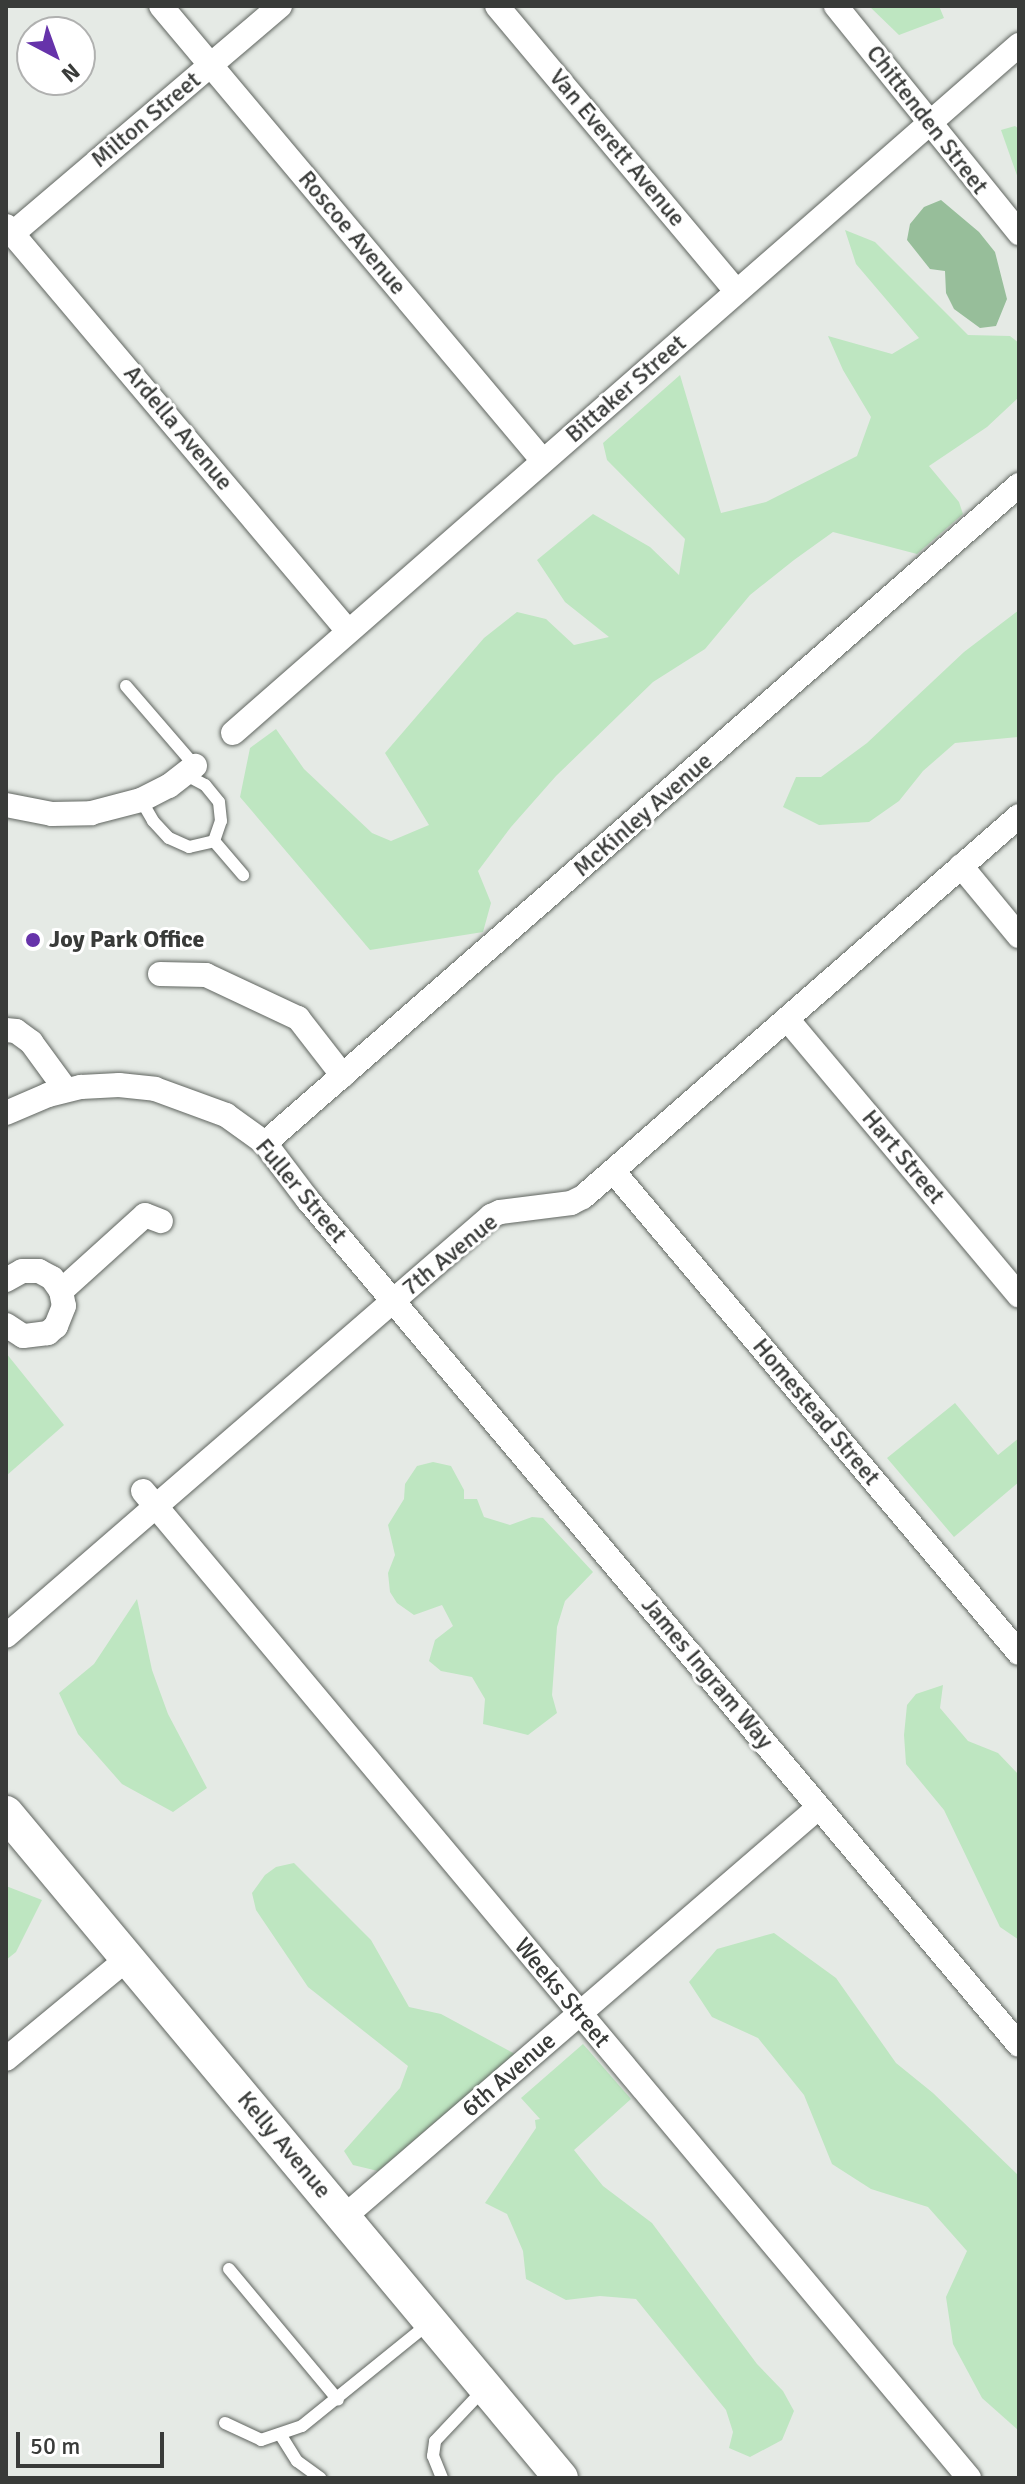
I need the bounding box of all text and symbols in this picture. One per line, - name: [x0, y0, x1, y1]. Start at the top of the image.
- north arrow: [16, 16, 96, 96]
- street label: Chittenden Street: [860, 40, 994, 200]
- text: N: [56, 58, 85, 88]
- street label: Van Everett Avenue: [543, 63, 691, 233]
- street label: Milton Street: [85, 66, 207, 174]
- street label: Roscoe Avenue: [292, 165, 412, 301]
- street label: Bittaker Street: [560, 329, 692, 449]
- street label: Ardella Avenue: [117, 360, 239, 496]
- street label: McKinley Avenue: [568, 747, 718, 883]
- place label: Joy Park Office: [49, 926, 204, 954]
- marker: Joy Park Office: [24, 931, 42, 949]
- street label: Hart Street: [855, 1104, 951, 1210]
- street label: Fuller Street: [249, 1133, 353, 1249]
- street label: 7th Avenue: [396, 1208, 504, 1302]
- street label: Homestead Street: [746, 1333, 886, 1491]
- street label: James Ingram Way: [635, 1591, 779, 1755]
- street label: Weeks Street: [508, 1932, 616, 2054]
- street label: 6th Avenue: [456, 2026, 562, 2124]
- street label: Kelly Avenue: [231, 2086, 337, 2204]
- scale bar: [20, 2416, 168, 2466]
- text: 50 m: [30, 2431, 80, 2461]

